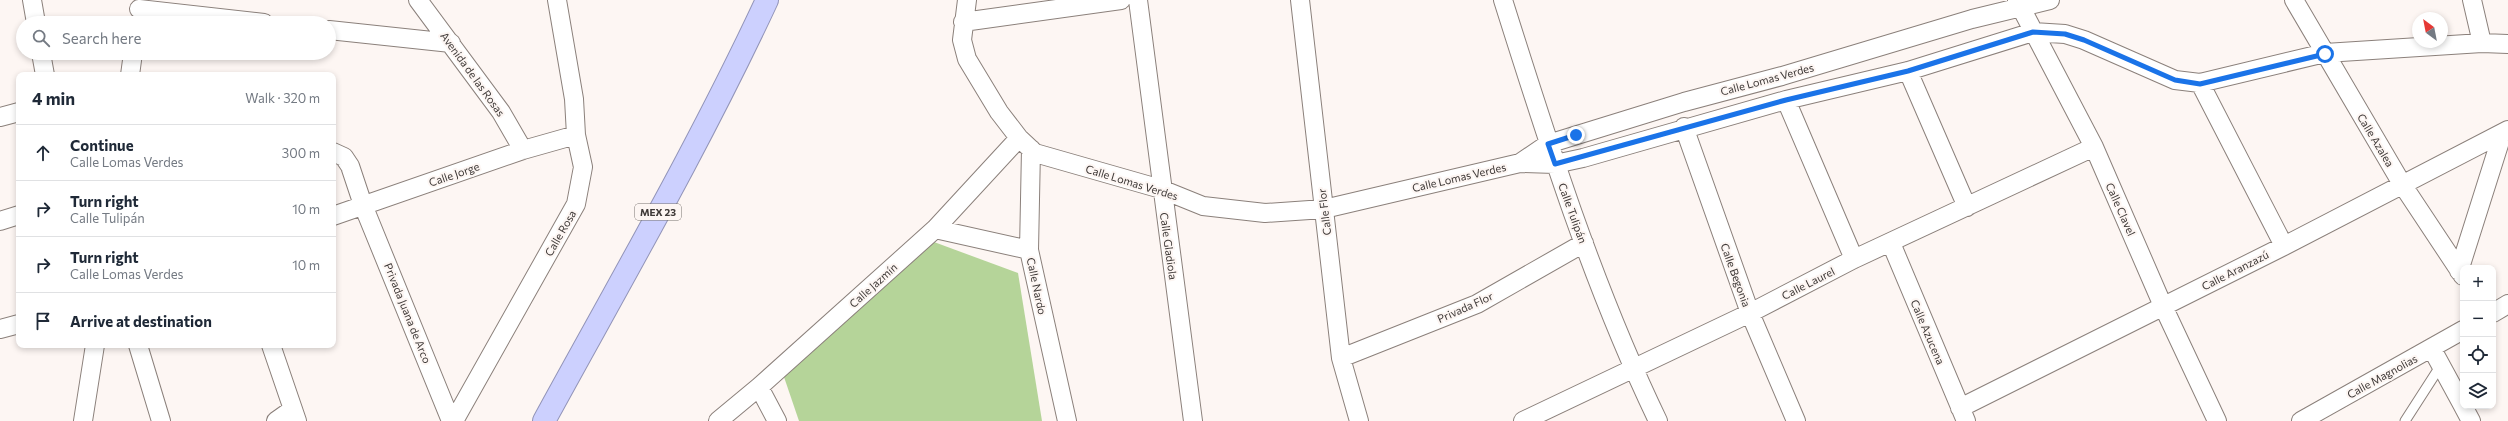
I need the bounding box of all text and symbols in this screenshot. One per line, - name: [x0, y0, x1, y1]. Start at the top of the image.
- north arrow: [2412, 12, 2448, 48]
- search box: [16, 16, 336, 60]
- icon: search: [30, 27, 52, 49]
- text: Search here: [62, 29, 141, 47]
- street label: Avenida de las Rosas: [438, 29, 508, 119]
- route start: [2316, 45, 2334, 63]
- street label: Calle Lomas Verdes: [1719, 60, 1815, 98]
- text: 4 min: [32, 88, 75, 109]
- text: Walk · 320 m: [245, 90, 320, 106]
- street label: Calle Azalea: [2355, 111, 2397, 169]
- route end: [1567, 126, 1585, 144]
- text: Continue: [70, 136, 134, 154]
- icon: ahead: [32, 142, 54, 164]
- text: 300 m: [282, 145, 320, 161]
- text: Calle Lomas Verdes: [70, 154, 184, 170]
- street label: Calle Jorge: [427, 159, 481, 190]
- street label: Calle Lomas Verdes: [1411, 160, 1507, 194]
- street label: Calle Lomas Verdes: [1084, 162, 1180, 202]
- street label: Calle Clavel: [2104, 180, 2138, 238]
- street label: Calle Tulipán: [1556, 181, 1590, 245]
- street label: Calle Flor: [1315, 187, 1333, 236]
- text: Turn right: [70, 192, 139, 210]
- icon: right: [32, 198, 54, 220]
- text: 10 m: [292, 201, 320, 217]
- road number: MEX 23: [635, 204, 681, 220]
- street label: Calle Rosa: [542, 208, 578, 258]
- text: Calle Tulipán: [70, 210, 145, 226]
- street label: Calle Gladiola: [1158, 212, 1180, 280]
- street label: Calle Begonia: [1718, 241, 1754, 309]
- text: Turn right: [70, 248, 139, 266]
- street label: Calle Aranzazú: [2199, 248, 2271, 292]
- icon: right: [32, 254, 54, 276]
- street label: Calle Nardo: [1025, 256, 1049, 316]
- text: 10 m: [292, 257, 320, 273]
- street label: Calle Jazmín: [846, 260, 900, 311]
- street label: Privada Juana de Arco: [381, 261, 434, 366]
- street label: Calle Laurel: [1779, 264, 1837, 302]
- map controls: [2460, 265, 2496, 409]
- button: +: [2460, 265, 2496, 301]
- text: Calle Lomas Verdes: [70, 266, 184, 282]
- street label: Privada Flor: [1435, 289, 1495, 325]
- street label: Calle Azucena: [1908, 298, 1948, 366]
- button: −: [2460, 301, 2496, 337]
- icon: arrive: [32, 310, 54, 332]
- text: Arrive at destination: [70, 312, 212, 330]
- button: locate: [2460, 337, 2496, 373]
- street label: Calle Magnolias: [2345, 351, 2419, 401]
- button: layers: [2460, 373, 2496, 409]

